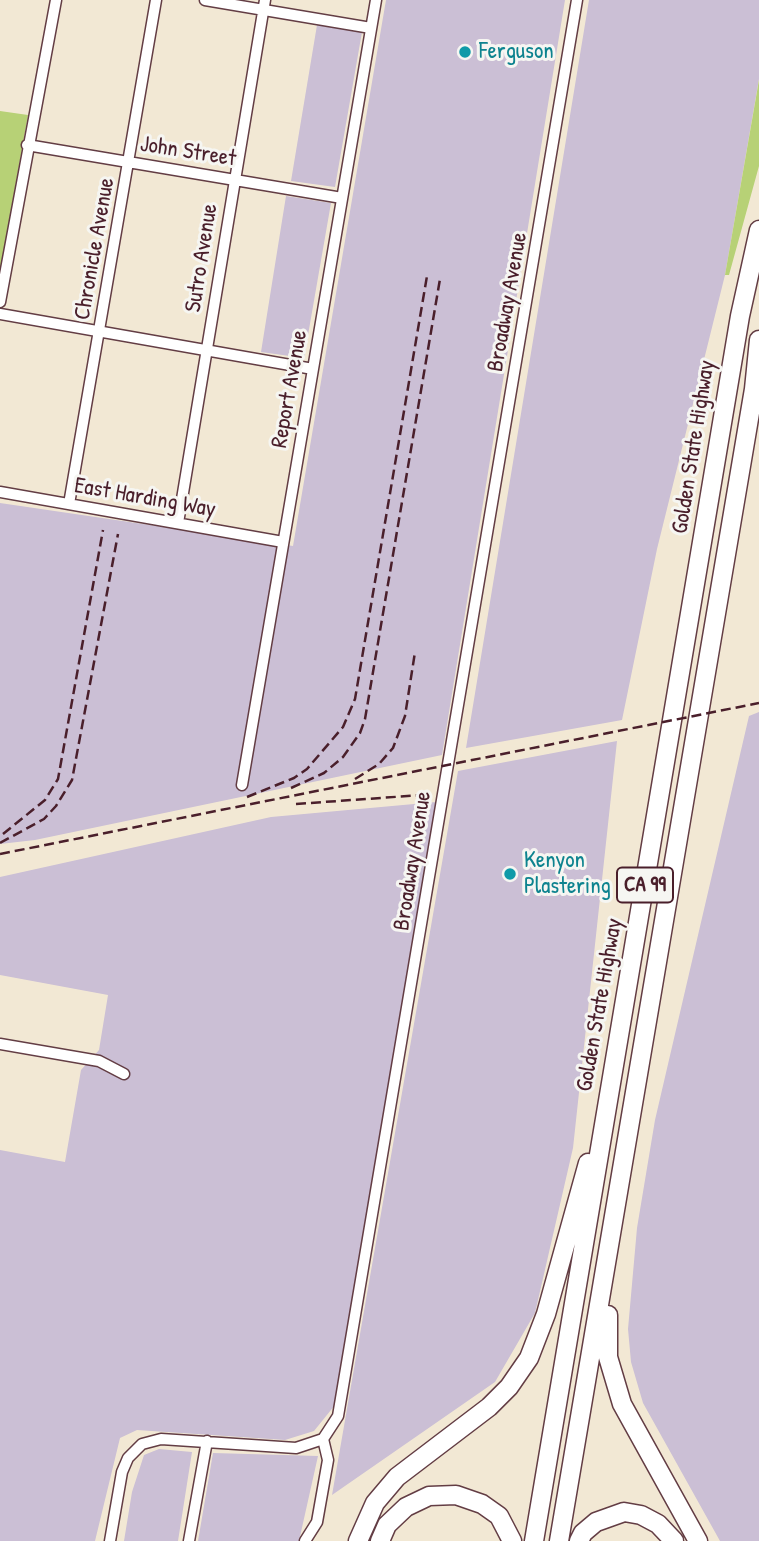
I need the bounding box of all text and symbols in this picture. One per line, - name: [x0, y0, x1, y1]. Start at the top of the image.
- place label: Ferguson: [479, 38, 554, 66]
- marker: Ferguson: [457, 44, 473, 60]
- street label: John Street: [138, 131, 238, 173]
- street label: Chronicle Avenue: [69, 176, 121, 322]
- street label: Sutro Avenue: [180, 202, 224, 314]
- street label: Broadway Avenue: [482, 230, 534, 374]
- street label: Report Avenue: [266, 328, 314, 450]
- street label: Golden State Highway: [667, 358, 721, 536]
- street label: East Harding Way: [72, 472, 218, 524]
- street label: Broadway Avenue: [388, 789, 438, 933]
- place label: Kenyon Plastering: [524, 847, 611, 901]
- marker: Kenyon Plastering: [502, 866, 518, 882]
- road number: CA 99: [617, 868, 673, 903]
- street label: Golden State Highway: [571, 916, 629, 1094]

